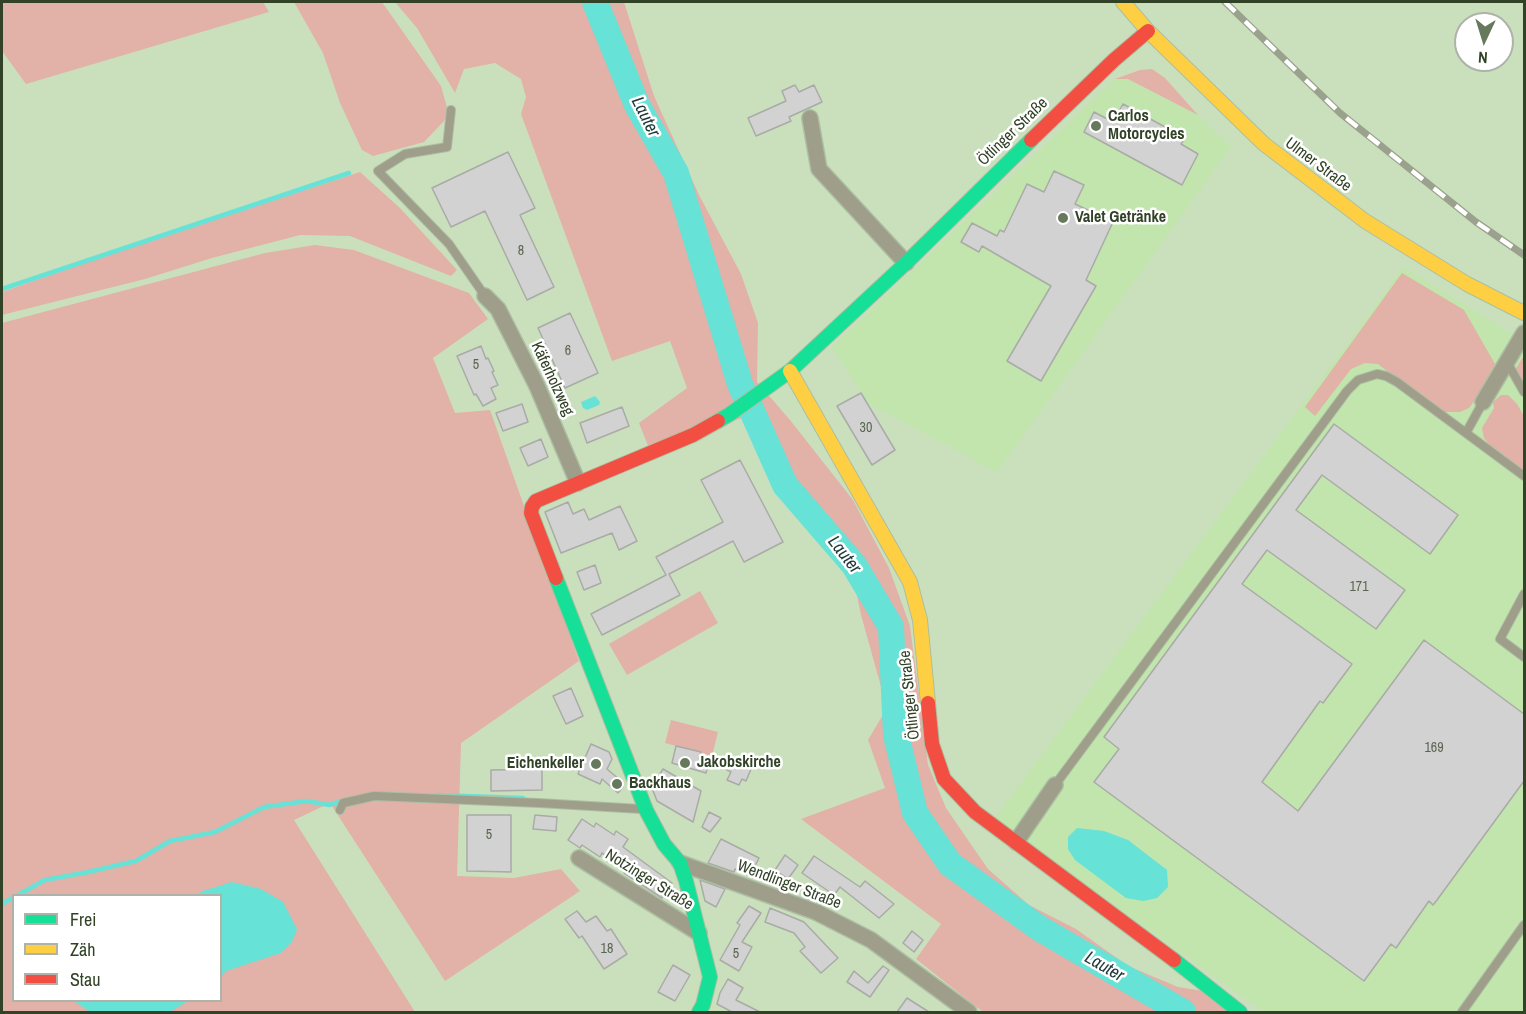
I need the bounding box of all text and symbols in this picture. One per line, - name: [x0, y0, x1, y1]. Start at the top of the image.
- north arrow: [1454, 12, 1514, 72]
- text: N: [1477, 47, 1488, 69]
- water label: Lauter: [626, 93, 664, 141]
- street label: Ötlinger Straße: [974, 94, 1052, 170]
- place label: Carlos Motorcycles: [1108, 107, 1185, 145]
- marker: Carlos Motorcycles: [1089, 119, 1103, 133]
- street label: Ulmer Straße: [1281, 134, 1355, 196]
- place label: Valet Getränke: [1075, 208, 1166, 228]
- marker: Valet Getränke: [1056, 211, 1070, 225]
- house number: 8: [518, 243, 524, 259]
- street label: Käferholzweg: [527, 339, 577, 419]
- house number: 6: [565, 343, 571, 359]
- house number: 5: [473, 357, 479, 373]
- house number: 30: [860, 420, 872, 436]
- water label: Lauter: [823, 532, 865, 578]
- house number: 171: [1349, 579, 1369, 595]
- street label: Ötlinger Straße: [896, 649, 924, 741]
- house number: 169: [1424, 740, 1444, 756]
- place label: Jakobskirche: [697, 753, 781, 773]
- place label: Eichenkeller: [507, 754, 584, 774]
- marker: Jakobskirche: [678, 756, 692, 770]
- marker: Eichenkeller: [589, 757, 603, 771]
- place label: Backhaus: [629, 774, 691, 794]
- marker: Backhaus: [610, 777, 624, 791]
- house number: 5: [486, 827, 492, 843]
- street label: Notzinger Straße: [602, 845, 696, 915]
- street label: Wendlinger Straße: [734, 856, 844, 914]
- legend: [12, 894, 222, 1002]
- text: Frei: [70, 907, 96, 932]
- text: Zäh: [70, 937, 95, 962]
- house number: 18: [601, 941, 613, 957]
- house number: 5: [733, 946, 739, 962]
- water label: Lauter: [1080, 947, 1128, 987]
- text: Stau: [70, 967, 100, 992]

